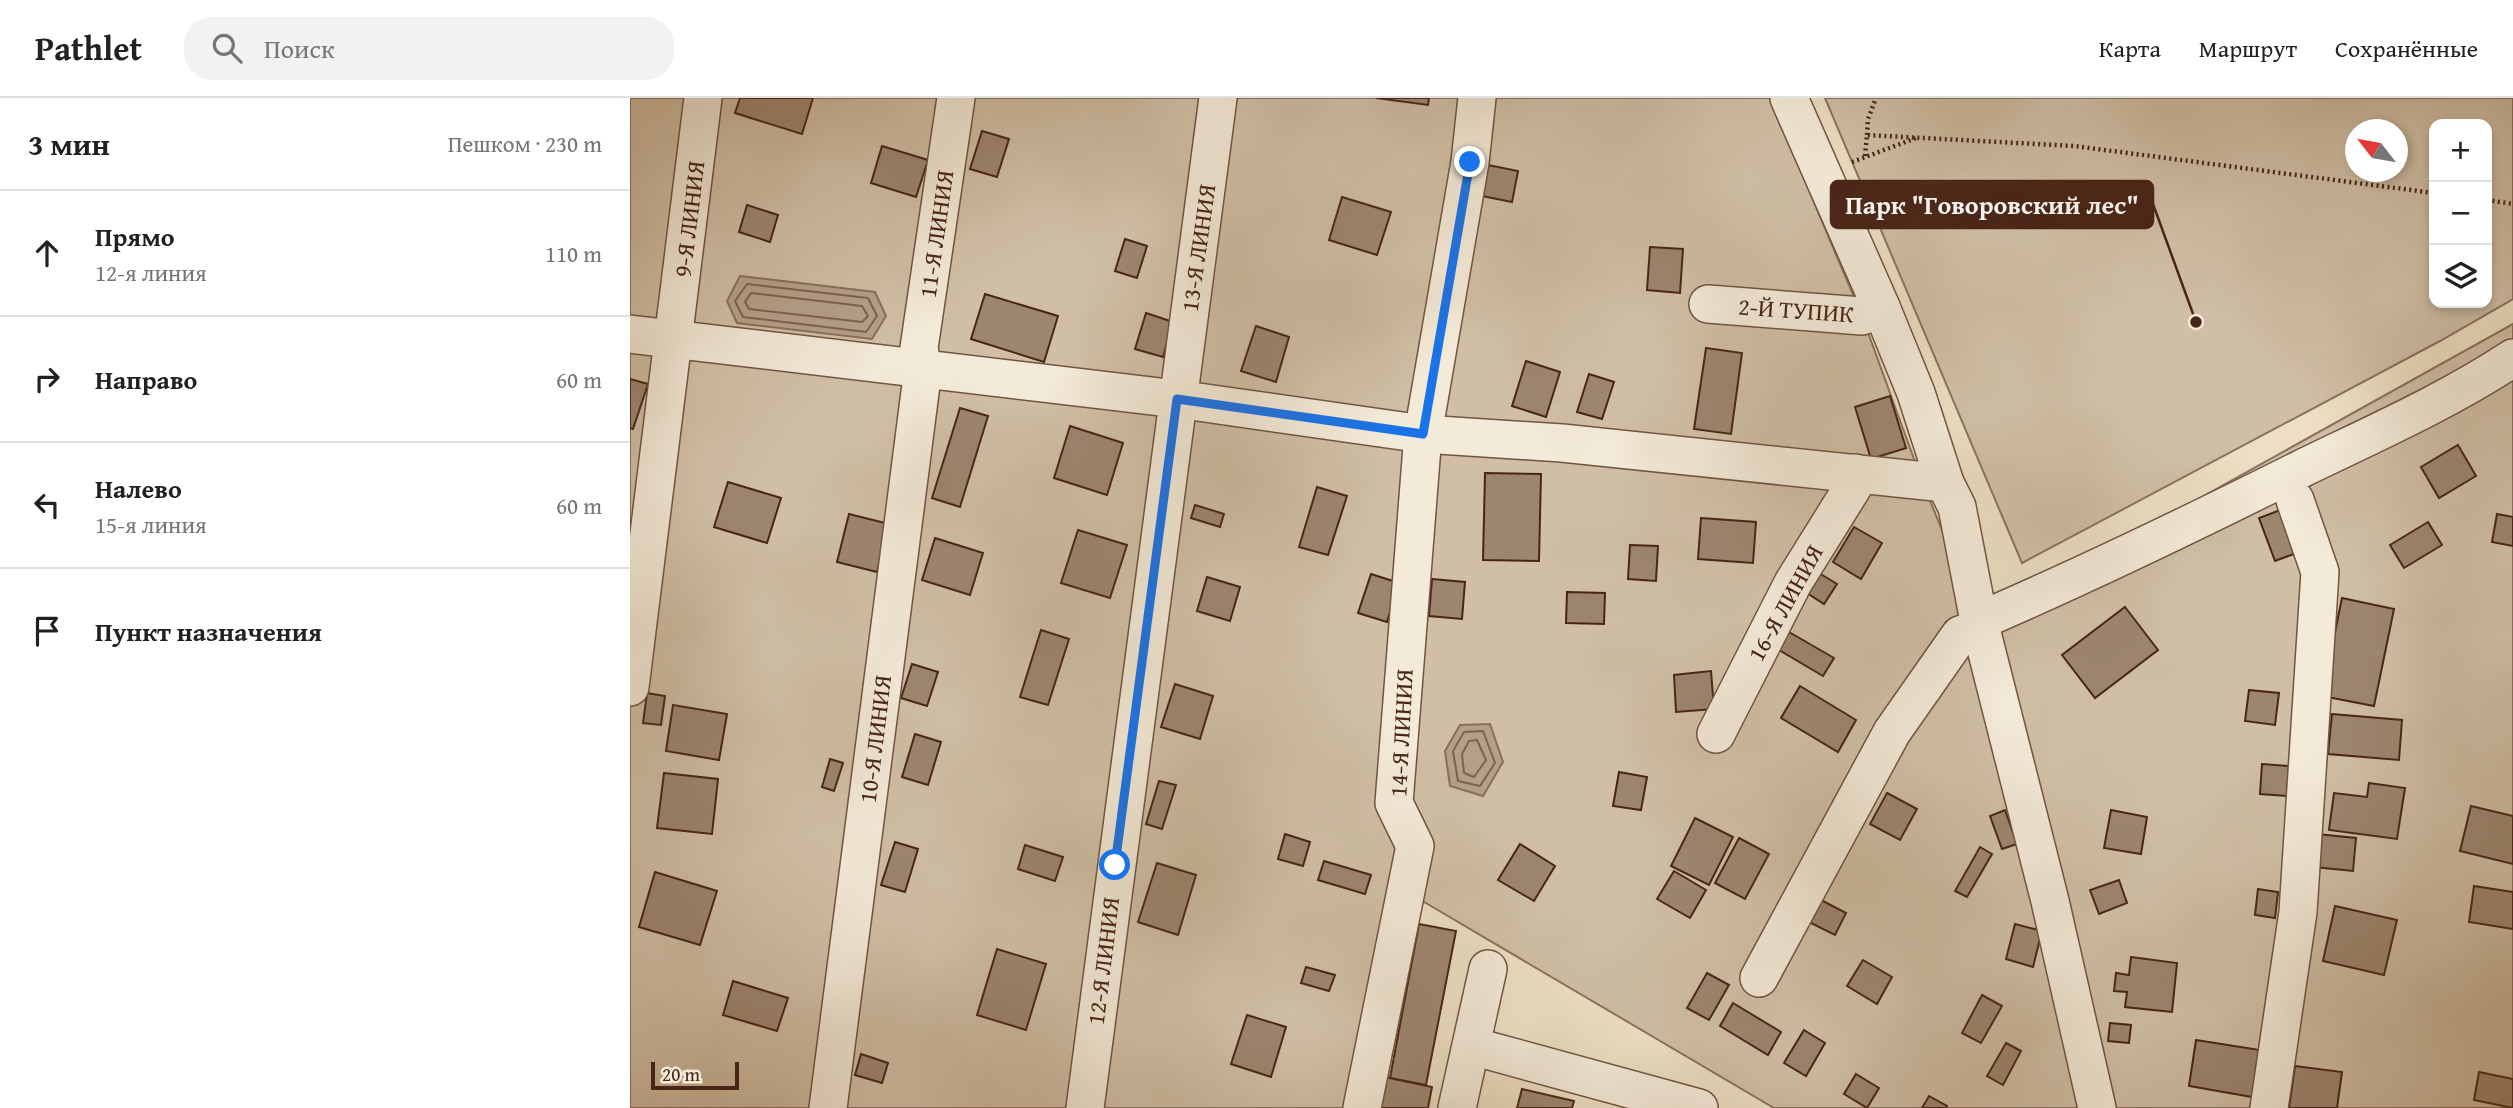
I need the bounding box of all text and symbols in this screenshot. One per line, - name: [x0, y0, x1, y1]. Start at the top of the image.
- search box: [184, 17, 674, 80]
- text: Pathlet: [35, 24, 142, 72]
- icon: search: [208, 29, 246, 67]
- text: Поиск: [264, 29, 335, 68]
- text: Карта: [2099, 31, 2161, 66]
- text: Маршрут: [2199, 31, 2297, 66]
- text: Сохранённые: [2335, 31, 2478, 66]
- north arrow: [2345, 119, 2408, 182]
- map controls: [2429, 119, 2492, 308]
- button: +: [2429, 119, 2492, 182]
- text: 3 мин: [28, 122, 110, 166]
- text: Пешком · 230 m: [448, 127, 602, 160]
- route end: [1454, 146, 1485, 177]
- street label: 9-Я ЛИНИЯ: [665, 159, 713, 279]
- street label: 11-Я ЛИНИЯ: [910, 168, 962, 300]
- callout: Парк "Говоровский лес": [1831, 181, 2153, 228]
- street label: 13-Я ЛИНИЯ: [1172, 182, 1224, 314]
- button: −: [2429, 182, 2492, 245]
- text: Парк "Говоровский лес": [1845, 185, 2139, 224]
- text: Прямо: [95, 217, 175, 256]
- icon: ahead: [28, 234, 66, 272]
- text: 110 m: [545, 237, 602, 270]
- button: layers: [2429, 245, 2492, 308]
- text: 12-я линия: [95, 256, 207, 289]
- street label: 2-Й ТУПИК: [1737, 289, 1855, 332]
- icon: right: [28, 360, 66, 398]
- text: Направо: [95, 360, 197, 399]
- text: 60 m: [556, 363, 602, 396]
- text: Налево: [95, 469, 182, 508]
- icon: left: [28, 486, 66, 524]
- text: 60 m: [556, 489, 602, 522]
- text: 15-я линия: [95, 508, 207, 541]
- street label: 16-Я ЛИНИЯ: [1739, 538, 1831, 668]
- icon: arrive: [28, 612, 66, 650]
- text: Пункт назначения: [95, 612, 322, 651]
- street label: 14-Я ЛИНИЯ: [1380, 668, 1422, 798]
- street label: 10-Я ЛИНИЯ: [850, 673, 900, 805]
- route start: [1099, 849, 1130, 880]
- street label: 12-Я ЛИНИЯ: [1078, 895, 1128, 1027]
- scale bar: [651, 1059, 738, 1091]
- text: 20 m: [662, 1060, 700, 1088]

